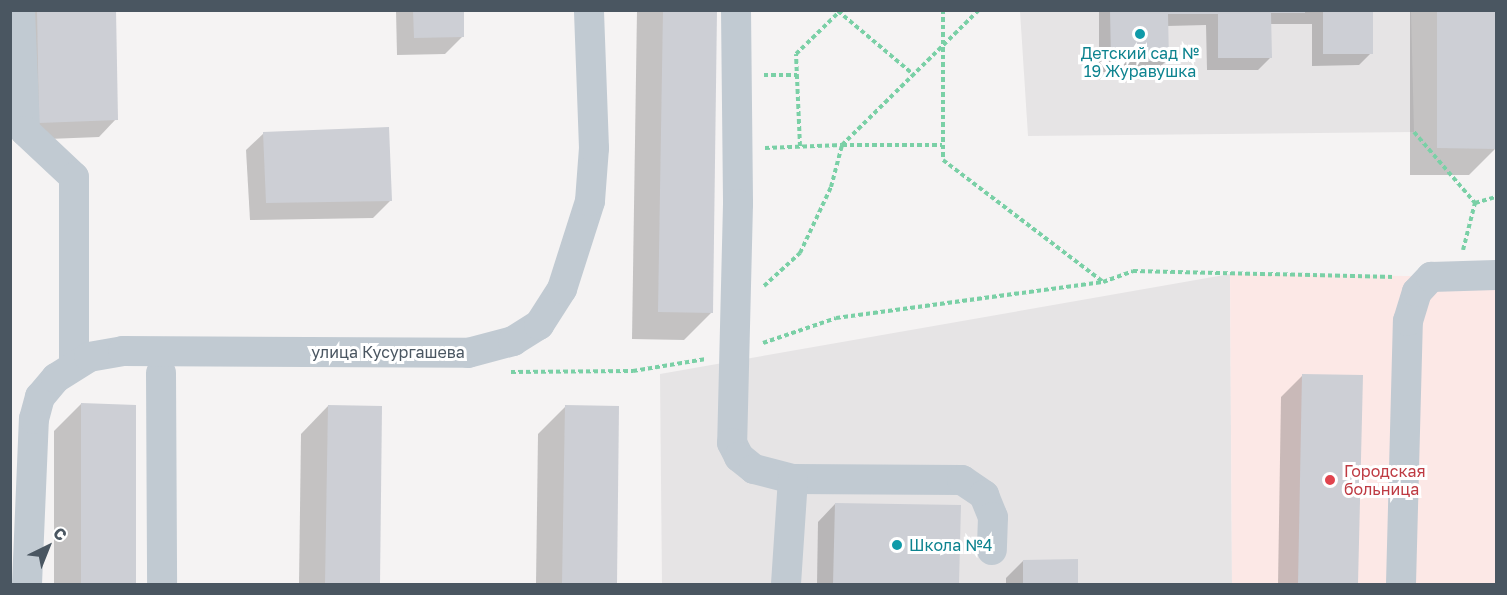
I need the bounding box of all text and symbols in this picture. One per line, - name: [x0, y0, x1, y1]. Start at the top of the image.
- marker: Детский сад № 19 Журавушка: [1133, 27, 1147, 41]
- place label: Детский сад № 19 Журавушка: [1081, 43, 1199, 81]
- street label: улица Кусургашева: [311, 342, 465, 362]
- place label: Городская больница: [1344, 461, 1426, 499]
- marker: Городская больница: [1321, 471, 1339, 489]
- north arrow: [18, 517, 78, 577]
- text: С: [49, 523, 71, 545]
- place label: Школа №4: [909, 535, 993, 555]
- marker: Школа №4: [890, 538, 904, 552]

